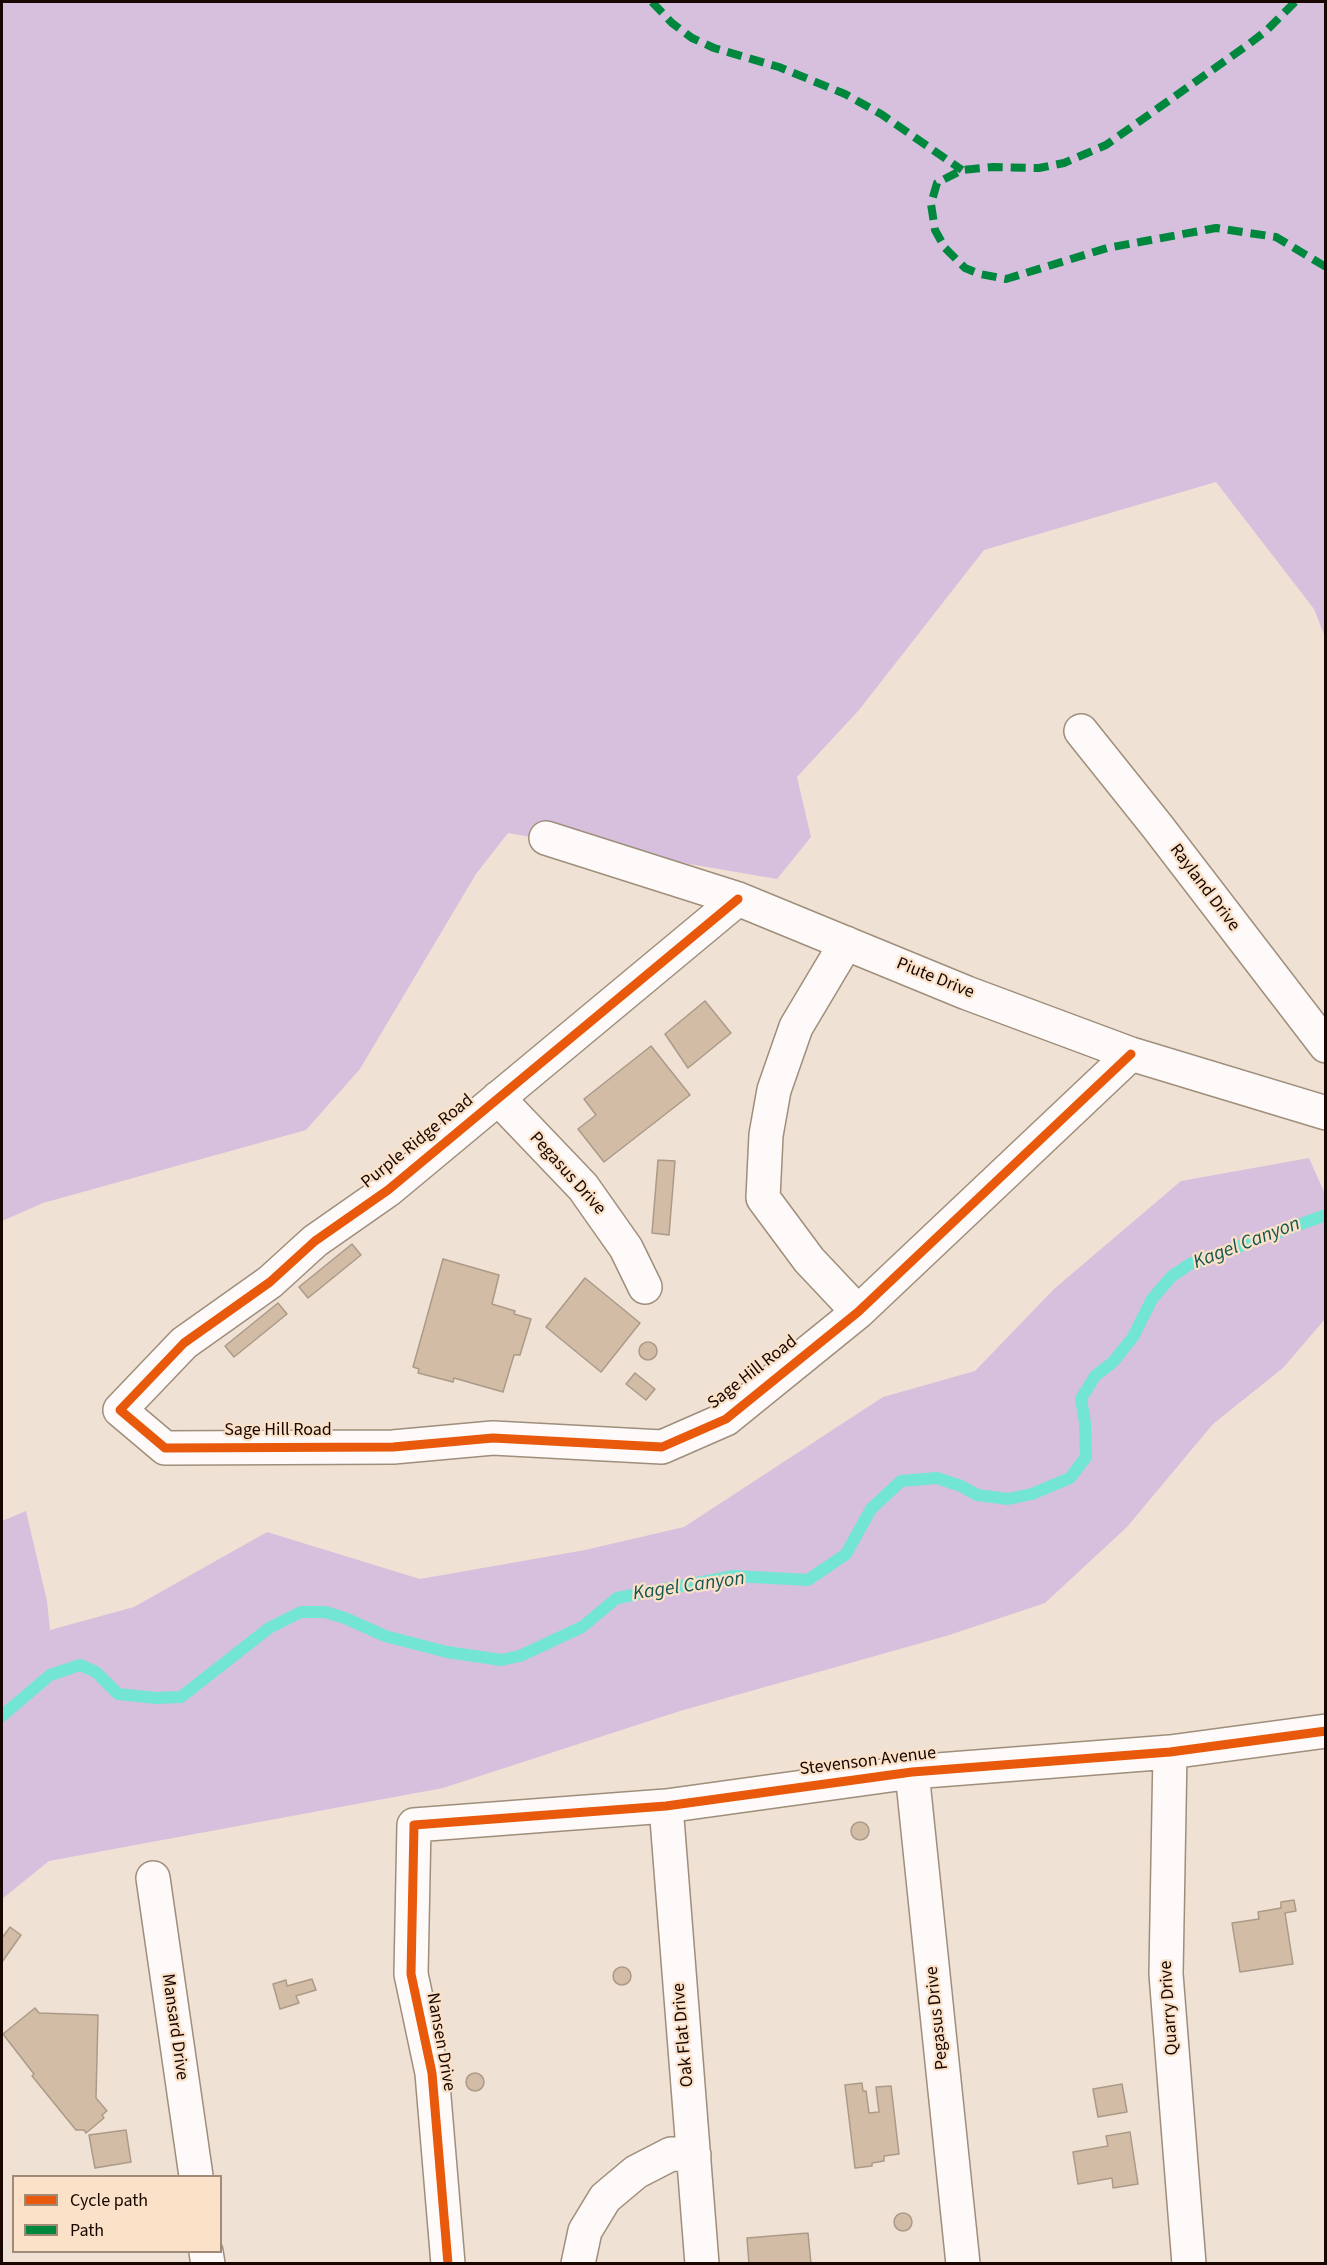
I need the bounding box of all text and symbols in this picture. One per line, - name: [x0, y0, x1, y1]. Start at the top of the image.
- street label: Rayland Drive: [1164, 840, 1244, 936]
- street label: Piute Drive: [893, 954, 977, 1004]
- street label: Purple Ridge Road: [358, 1090, 478, 1194]
- street label: Pegasus Drive: [524, 1128, 610, 1220]
- water label: Kagel Canyon: [1190, 1213, 1304, 1275]
- street label: Sage Hill Road: [704, 1331, 802, 1415]
- street label: Sage Hill Road: [224, 1420, 332, 1442]
- water label: Kagel Canyon: [632, 1567, 746, 1607]
- street label: Stevenson Avenue: [799, 1743, 937, 1781]
- street label: Quarry Drive: [1156, 1960, 1184, 2056]
- street label: Pegasus Drive: [922, 1965, 954, 2071]
- street label: Mansard Drive: [156, 1972, 192, 2082]
- street label: Oak Flat Drive: [669, 1982, 699, 2088]
- street label: Nansen Drive: [421, 1991, 459, 2093]
- legend: [12, 2175, 222, 2253]
- text: Cycle path: [70, 2188, 148, 2213]
- text: Path: [70, 2218, 104, 2243]

